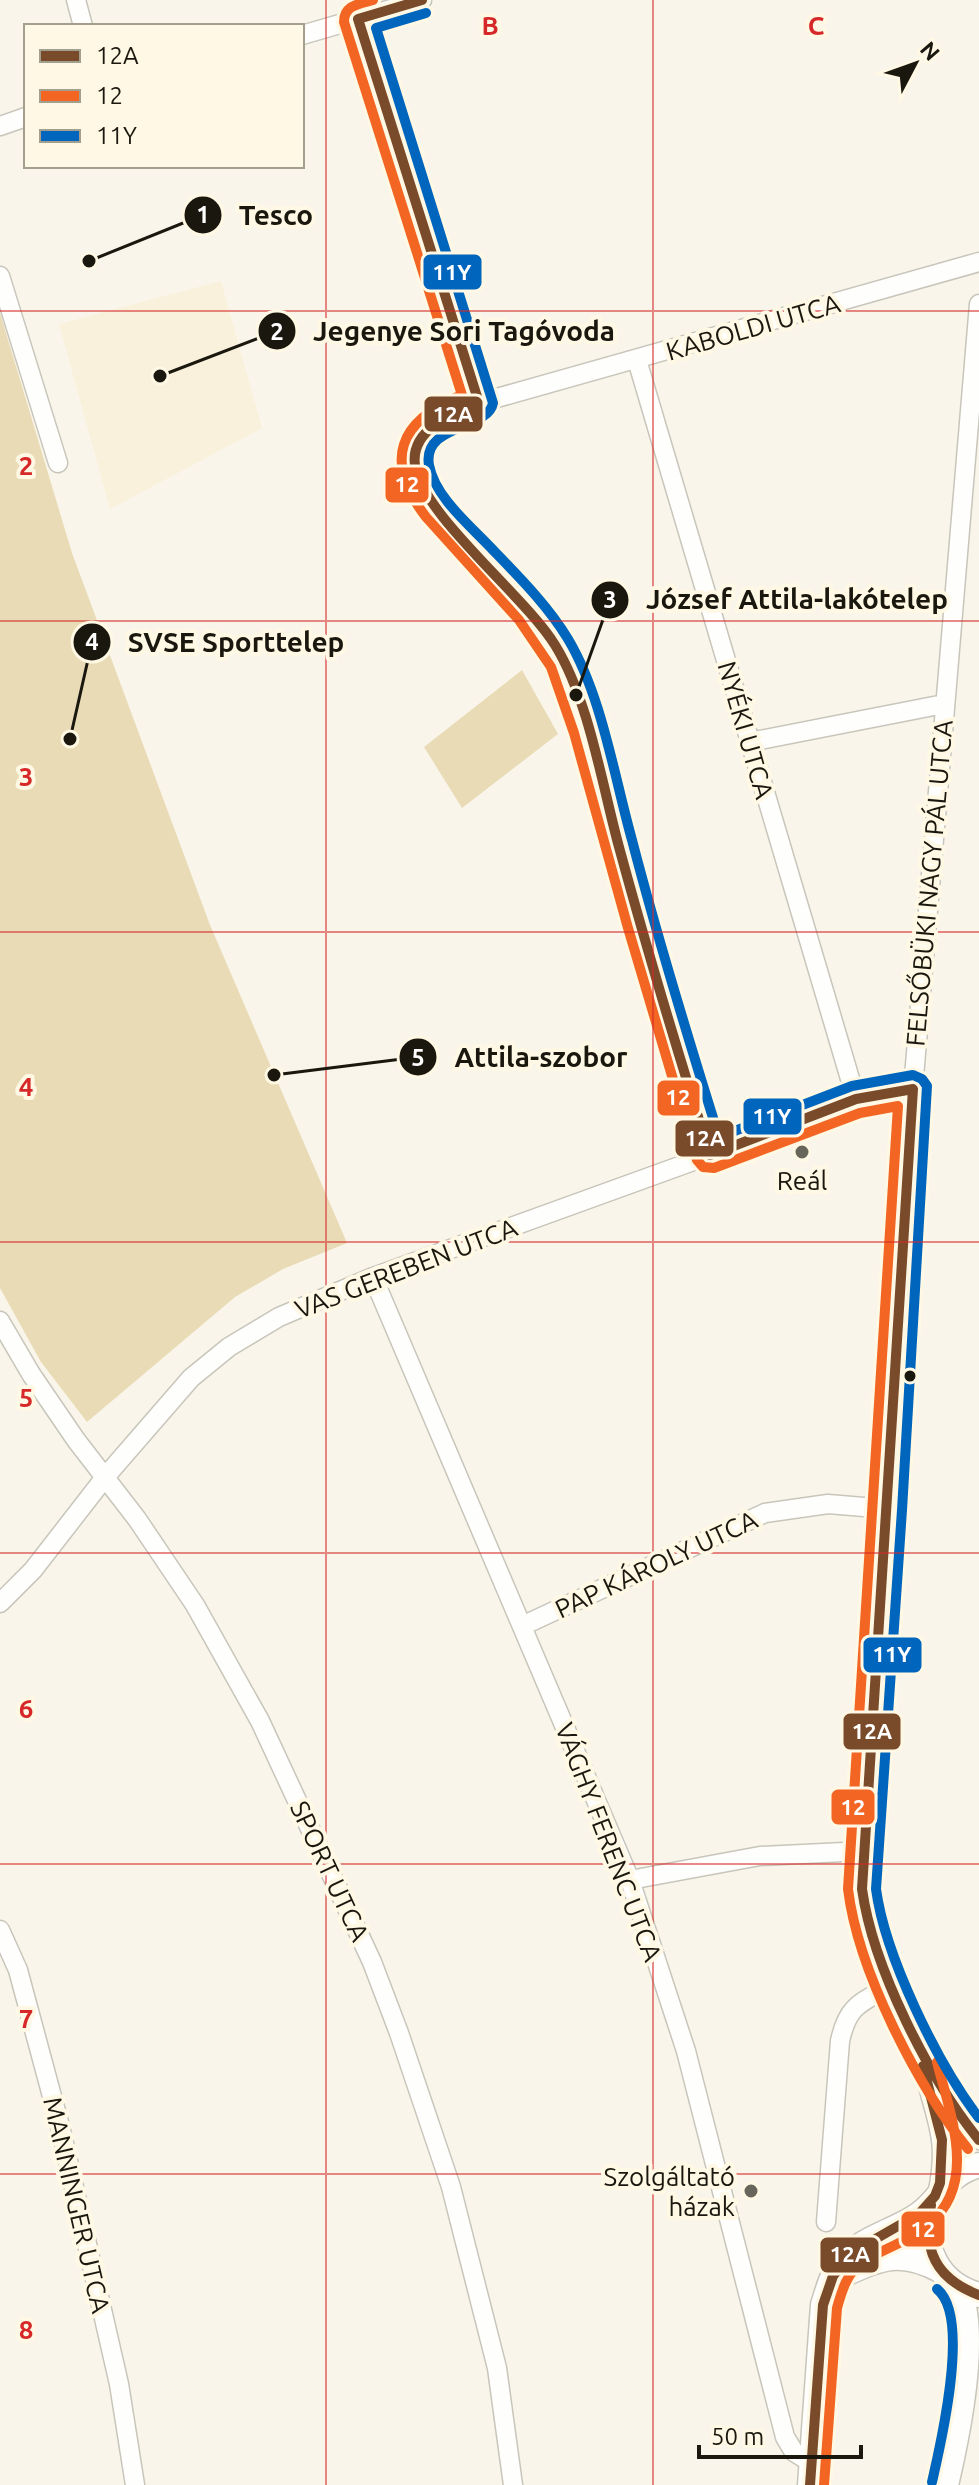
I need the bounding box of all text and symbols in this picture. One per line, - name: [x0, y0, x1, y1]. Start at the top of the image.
- text: B: [481, 11, 499, 40]
- text: C: [808, 11, 825, 40]
- legend: [24, 24, 304, 168]
- north arrow: [875, 24, 955, 104]
- text: N: [916, 36, 945, 65]
- text: 12A: [96, 42, 139, 69]
- text: 12: [96, 82, 123, 109]
- text: 11Y: [96, 122, 137, 149]
- callout: Tesco: [183, 189, 330, 241]
- text: Tesco: [239, 199, 313, 230]
- text: 1: [196, 201, 210, 228]
- line badge: 11Y: [422, 253, 483, 291]
- text: 11Y: [433, 259, 471, 284]
- street label: KABOLDI UTCA: [663, 288, 843, 366]
- callout: Jegenye Sori Tagóvoda: [257, 305, 631, 357]
- text: Jegenye Sori Tagóvoda: [313, 315, 615, 346]
- text: 2: [270, 318, 284, 345]
- line badge: 12A: [423, 395, 484, 433]
- text: 12A: [433, 401, 474, 426]
- text: 2: [19, 451, 33, 480]
- line badge: 12: [384, 466, 430, 504]
- text: 12: [395, 471, 419, 496]
- callout: József Attila-lakótelep: [590, 574, 964, 626]
- text: József Attila-lakótelep: [646, 583, 948, 614]
- text: 3: [603, 586, 617, 613]
- callout: SVSE Sporttelep: [72, 616, 360, 668]
- text: SVSE Sporttelep: [128, 626, 344, 657]
- text: 4: [85, 628, 99, 655]
- street label: NYÉKI UTCA: [713, 658, 780, 802]
- street label: FELSŐBÜKI NAGY PÁL UTCA: [899, 718, 958, 1047]
- text: 3: [19, 762, 33, 791]
- callout: Attila-szobor: [398, 1031, 643, 1083]
- text: Attila-szobor: [454, 1041, 628, 1072]
- text: 5: [411, 1044, 425, 1071]
- text: 4: [19, 1072, 33, 1101]
- line badge: 12: [656, 1079, 701, 1117]
- text: 12: [666, 1084, 690, 1109]
- line badge: 11Y: [742, 1097, 803, 1136]
- text: 11Y: [753, 1103, 791, 1128]
- line badge: 12A: [674, 1119, 735, 1158]
- text: 12A: [685, 1125, 726, 1150]
- marker: Reál: [793, 1143, 811, 1161]
- place label: Reál: [777, 1166, 828, 1195]
- street label: VAS GEREBEN UTCA: [291, 1212, 521, 1324]
- unlabelled marker: [902, 1368, 918, 1384]
- text: 5: [19, 1383, 33, 1412]
- street label: PAP KÁROLY UTCA: [550, 1504, 762, 1624]
- line badge: 11Y: [862, 1636, 923, 1674]
- text: 11Y: [873, 1641, 911, 1666]
- text: 6: [19, 1694, 33, 1723]
- line badge: 12A: [842, 1712, 902, 1751]
- street label: VÁGHY FERENC UTCA: [550, 1718, 669, 1965]
- text: 12A: [852, 1718, 893, 1743]
- line badge: 12: [830, 1788, 876, 1826]
- text: 12: [841, 1794, 865, 1819]
- street label: SPORT UTCA: [285, 1796, 375, 1946]
- text: 7: [19, 2004, 33, 2033]
- street label: MANNINGER UTCA: [38, 2094, 116, 2316]
- place label: Szolgáltató házak: [604, 2162, 735, 2221]
- marker: Szolgáltató házak: [742, 2182, 760, 2200]
- line badge: 12: [900, 2210, 946, 2248]
- text: 12: [911, 2216, 935, 2241]
- line badge: 12A: [819, 2236, 880, 2274]
- text: 12A: [830, 2241, 871, 2266]
- text: 8: [19, 2315, 33, 2344]
- scale bar: [699, 2409, 861, 2459]
- text: 50 m: [711, 2423, 764, 2450]

